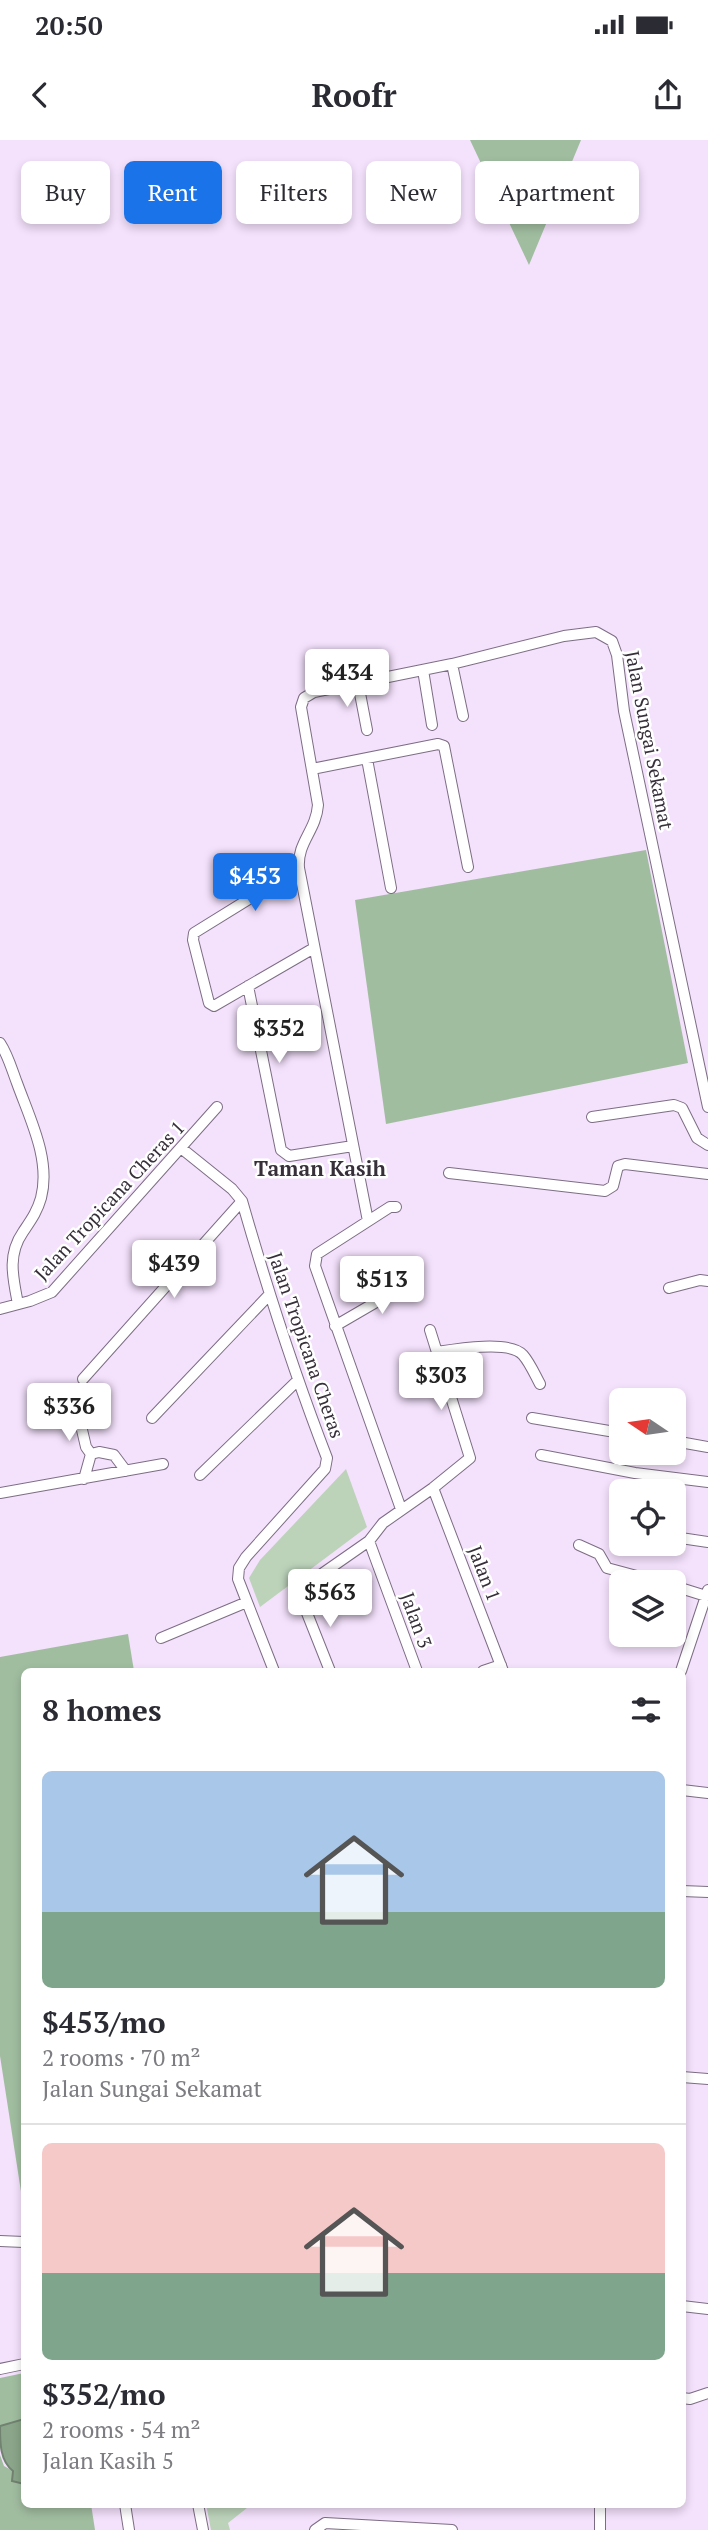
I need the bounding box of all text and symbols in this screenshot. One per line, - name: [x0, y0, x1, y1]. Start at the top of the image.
- text: 20:50: [35, 8, 103, 42]
- text: Roofr: [311, 74, 397, 116]
- icon: back: [21, 76, 59, 114]
- icon: share: [649, 76, 687, 114]
- chip: Buy: [21, 161, 110, 224]
- chip: Rent: [124, 161, 222, 224]
- chip: Filters: [236, 161, 352, 224]
- chip: New: [366, 161, 461, 224]
- chip: Apartment: [475, 161, 639, 224]
- street label: Jalan Sungai Sekamat: [620, 648, 680, 832]
- pin: $434: [306, 650, 388, 709]
- text: $434: [321, 656, 373, 687]
- pin: $453: [214, 854, 296, 913]
- text: $453: [229, 860, 281, 891]
- pin: $352: [238, 1006, 320, 1065]
- text: $352: [253, 1012, 305, 1043]
- street label: Jalan Tropicana Cheras 1: [28, 1115, 190, 1285]
- district label: Taman Kasih: [254, 1154, 386, 1182]
- pin: $439: [133, 1240, 215, 1300]
- text: $439: [148, 1247, 200, 1278]
- street label: Jalan Tropicana Cheras: [263, 1249, 351, 1441]
- pin: $513: [341, 1256, 423, 1316]
- text: $513: [356, 1263, 408, 1294]
- pin: $303: [400, 1352, 482, 1412]
- text: $303: [415, 1359, 467, 1390]
- pin: $336: [28, 1384, 110, 1443]
- north arrow: [609, 1388, 686, 1465]
- map controls: [609, 1388, 686, 1647]
- text: $336: [43, 1390, 95, 1421]
- button: locate: [609, 1479, 686, 1556]
- street label: Jalan 1: [463, 1542, 507, 1604]
- pin: $563: [289, 1570, 371, 1629]
- button: layers: [609, 1570, 686, 1647]
- text: $563: [304, 1576, 356, 1607]
- street label: Jalan 3: [395, 1589, 439, 1651]
- text: 8 homes: [42, 1690, 161, 1730]
- icon: filters: [627, 1691, 665, 1729]
- icon: home: [291, 1817, 417, 1943]
- text: $453/mo: [42, 2002, 166, 2042]
- text: 2 rooms · 70 m²: [42, 2042, 201, 2073]
- text: Jalan Sungai Sekamat: [42, 2073, 262, 2104]
- icon: home: [291, 2189, 417, 2315]
- text: $352/mo: [42, 2374, 166, 2414]
- text: 2 rooms · 54 m²: [42, 2414, 201, 2445]
- text: Jalan Kasih 5: [42, 2445, 174, 2476]

